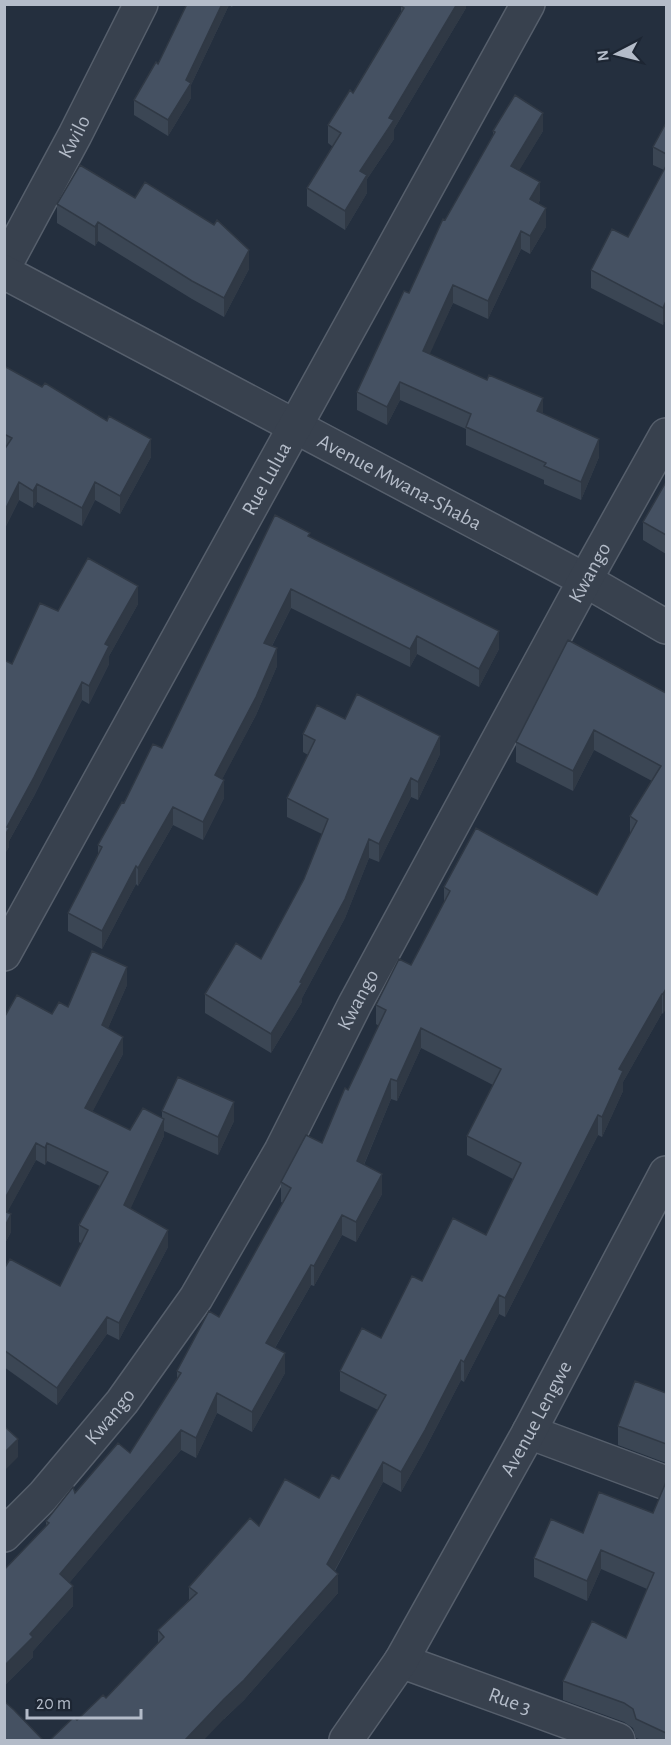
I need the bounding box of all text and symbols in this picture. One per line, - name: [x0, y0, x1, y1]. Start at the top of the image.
- north arrow: [587, 24, 647, 84]
- text: N: [594, 49, 612, 62]
- street label: Kwilo: [54, 112, 94, 162]
- street label: Avenue Mwana-Shaba: [314, 430, 485, 534]
- street label: Rue Lulua: [238, 438, 295, 519]
- street label: Kwango: [564, 539, 614, 606]
- street label: Kwango: [333, 966, 382, 1034]
- street label: Avenue Lengwe: [496, 1357, 575, 1479]
- street label: Kwango: [81, 1385, 139, 1448]
- scale bar: [27, 1682, 141, 1720]
- street label: Rue 3: [486, 1683, 534, 1718]
- text: 20 m: [36, 1695, 71, 1713]

